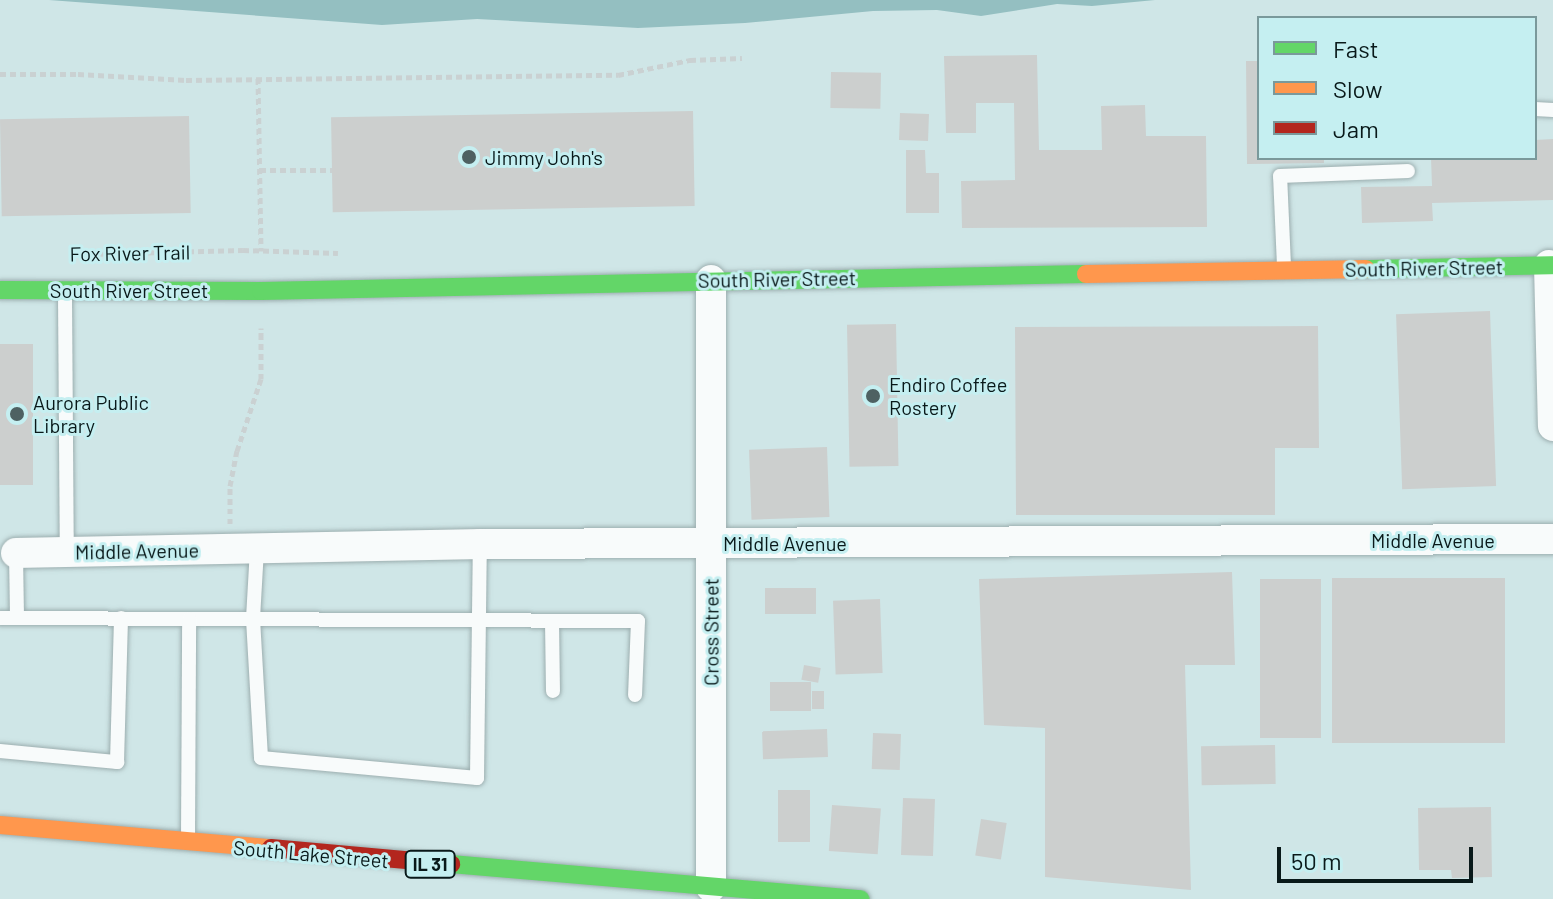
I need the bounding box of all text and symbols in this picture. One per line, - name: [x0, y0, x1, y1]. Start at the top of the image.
- legend: [1257, 16, 1537, 160]
- text: Fast: [1333, 34, 1378, 63]
- text: Slow: [1333, 74, 1382, 103]
- text: Jam: [1333, 114, 1379, 143]
- place label: Jimmy John's: [485, 145, 603, 169]
- marker: Jimmy John's: [460, 148, 478, 166]
- street label: Fox River Trail: [69, 240, 191, 266]
- street label: South River Street: [1345, 255, 1503, 281]
- street label: South River Street: [698, 266, 856, 292]
- street label: South River Street: [50, 278, 208, 302]
- place label: Endiro Coffee Rostery: [889, 372, 1007, 419]
- marker: Endiro Coffee Rostery: [864, 387, 882, 405]
- place label: Aurora Public Library: [33, 390, 149, 437]
- marker: Aurora Public Library: [8, 405, 26, 423]
- street label: Middle Avenue: [1371, 528, 1495, 552]
- street label: Middle Avenue: [723, 531, 847, 555]
- street label: Middle Avenue: [75, 538, 199, 564]
- street label: Cross Street: [699, 578, 723, 686]
- scale bar: [1281, 831, 1477, 881]
- street label: South Lake Street: [232, 835, 390, 873]
- text: 50 m: [1291, 846, 1342, 875]
- road number: IL 31: [404, 850, 456, 878]

